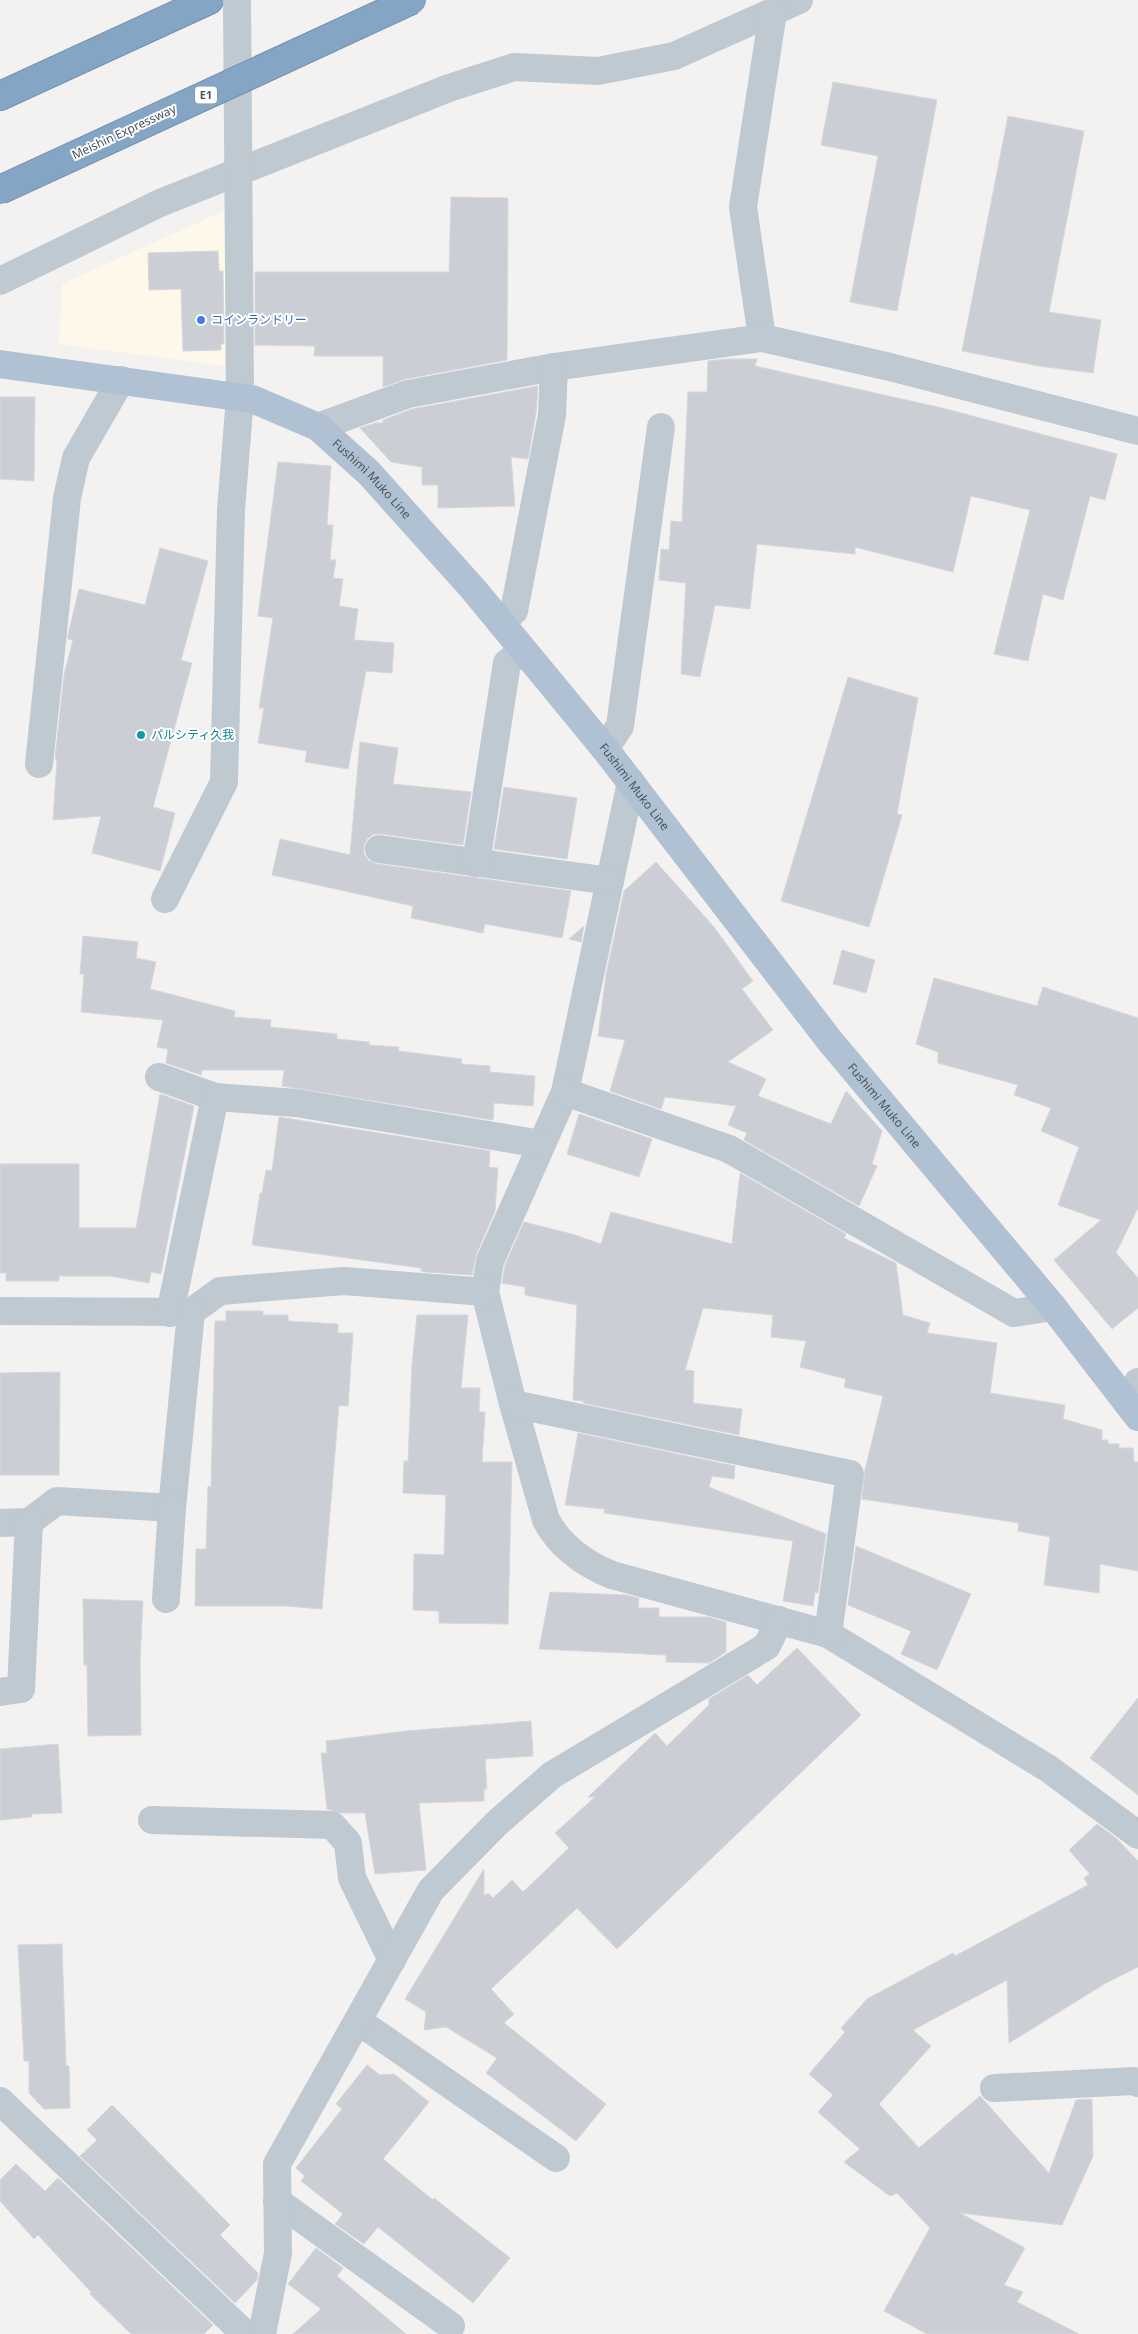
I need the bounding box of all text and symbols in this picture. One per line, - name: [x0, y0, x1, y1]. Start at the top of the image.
- road number: E1: [195, 86, 217, 104]
- street label: Meishin Expressway: [69, 100, 179, 163]
- place label: コインランドリー: [211, 311, 307, 328]
- marker: コインランドリー: [195, 314, 207, 326]
- street label: Fushimi Muko Line: [329, 435, 415, 523]
- place label: パルシティ久我: [151, 726, 234, 743]
- marker: パルシティ久我: [135, 729, 147, 741]
- street label: Fushimi Muko Line: [596, 739, 674, 834]
- street label: Fushimi Muko Line: [844, 1059, 925, 1152]

